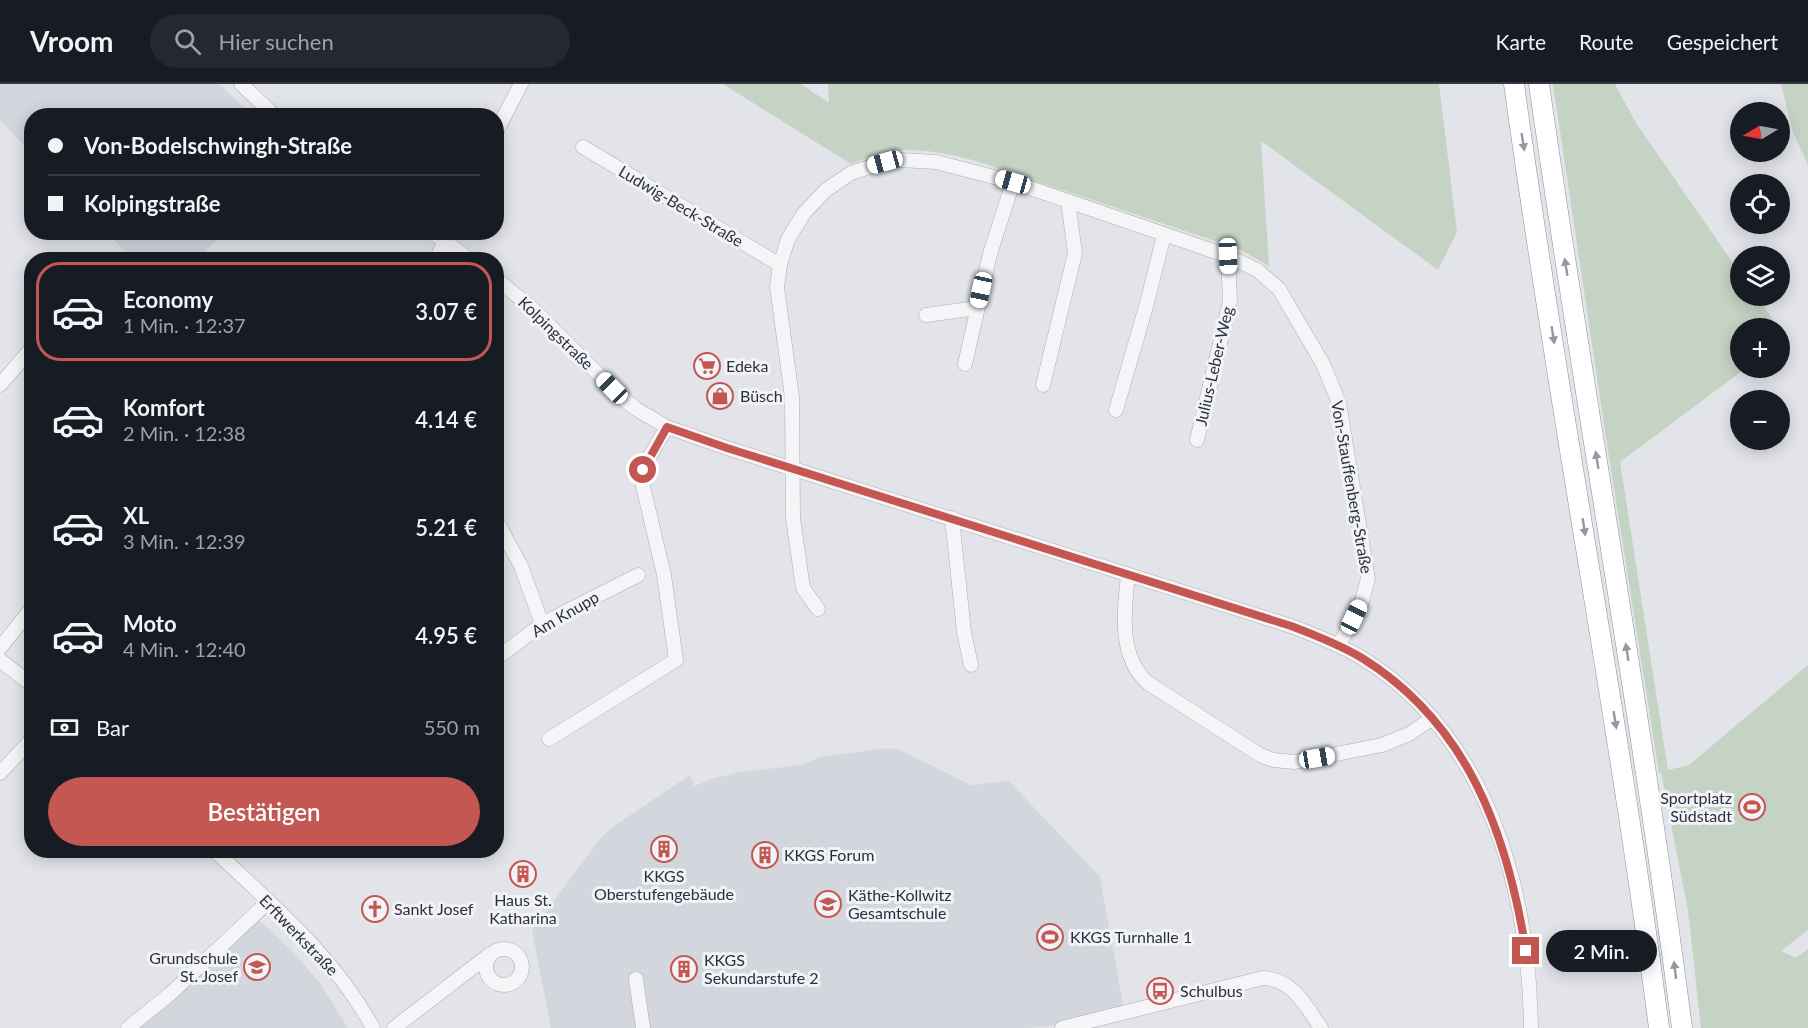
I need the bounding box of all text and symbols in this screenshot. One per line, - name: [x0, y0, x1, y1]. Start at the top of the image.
- search box: [150, 14, 570, 68]
- text: Vroom: [30, 24, 114, 58]
- icon: search: [171, 25, 204, 58]
- text: Hier suchen: [219, 28, 334, 55]
- text: Karte: [1496, 29, 1546, 54]
- text: Route: [1579, 29, 1634, 54]
- text: Gespeichert: [1667, 29, 1778, 54]
- north arrow: [1730, 102, 1790, 162]
- map controls: [1730, 102, 1790, 450]
- text: Von-Bodelschwingh-Straße: [84, 132, 352, 159]
- one-way arrow: [1518, 132, 1527, 151]
- car: [865, 149, 905, 175]
- street label: Ludwig-Beck-Straße: [616, 161, 747, 250]
- car: [993, 168, 1033, 196]
- button: locate: [1730, 174, 1790, 234]
- text: Kolpingstraße: [84, 190, 221, 217]
- car: [1218, 238, 1238, 274]
- button: layers: [1730, 246, 1790, 306]
- one-way arrow: [1561, 258, 1570, 277]
- car: [968, 271, 994, 309]
- icon: car: [51, 285, 105, 339]
- text: Economy: [123, 286, 213, 313]
- street label: Kolpingstraße: [515, 292, 598, 373]
- text: 3.07 €: [415, 298, 477, 325]
- street label: Julius-Leber-Weg: [1191, 304, 1236, 427]
- text: 1 Min. · 12:37: [123, 313, 246, 337]
- button: +: [1730, 318, 1790, 378]
- one-way arrow: [1548, 325, 1557, 344]
- supermarket icon: Edeka: [692, 351, 722, 381]
- place label: Edeka: [726, 356, 768, 375]
- car: [593, 369, 631, 407]
- shop icon: Büsch: [705, 381, 735, 411]
- place label: Büsch: [740, 386, 783, 405]
- button: −: [1730, 390, 1790, 450]
- icon: car: [51, 393, 105, 447]
- text: Komfort: [123, 394, 205, 421]
- street label: Von-Stauffenberg-Straße: [1328, 399, 1377, 575]
- text: 4.14 €: [415, 406, 477, 433]
- text: 2 Min. · 12:38: [123, 421, 246, 445]
- one-way arrow: [1593, 450, 1602, 469]
- route start: [629, 456, 656, 483]
- icon: car: [51, 501, 105, 555]
- text: XL: [123, 502, 149, 529]
- text: 5.21 €: [415, 514, 477, 541]
- one-way arrow: [1580, 518, 1589, 537]
- text: 3 Min. · 12:39: [123, 529, 246, 553]
- street label: Am Knupp: [528, 587, 602, 640]
- car: [1338, 597, 1370, 637]
- icon: car: [51, 609, 105, 663]
- text: Moto: [123, 610, 177, 637]
- text: 4.95 €: [415, 622, 477, 649]
- text: 4 Min. · 12:40: [123, 637, 246, 661]
- one-way arrow: [1623, 643, 1632, 662]
- one-way arrow: [1610, 710, 1619, 729]
- icon: cash: [48, 711, 81, 744]
- text: Bar: [96, 714, 129, 741]
- text: 550 m: [424, 715, 480, 739]
- car: [1298, 746, 1336, 770]
- button: Bestätigen: [48, 777, 480, 846]
- place label: Sportplatz Südstadt: [1660, 788, 1732, 825]
- sports icon: Sportplatz Südstadt: [1737, 792, 1767, 822]
- building icon: KKGS Oberstufengebäude: [649, 834, 679, 864]
- building icon: KKGS Forum: [750, 840, 780, 870]
- place label: KKGS Forum: [784, 845, 874, 864]
- building icon: Haus St. Katharina: [508, 859, 538, 889]
- place label: KKGS Oberstufengebäude: [594, 866, 734, 903]
- place label: Käthe-Kollwitz Gesamtschule: [848, 885, 951, 922]
- school or university icon: Käthe-Kollwitz Gesamtschule: [813, 889, 843, 919]
- street label: Erftwerkstraße: [256, 890, 343, 979]
- place label: Haus St. Katharina: [489, 890, 557, 927]
- church icon: Sankt Josef: [360, 894, 390, 924]
- place label: Sankt Josef: [394, 899, 474, 918]
- sports icon: KKGS Turnhalle 1: [1035, 922, 1065, 952]
- place label: KKGS Turnhalle 1: [1070, 927, 1192, 946]
- callout: 2 Min.: [1547, 930, 1658, 972]
- route end: [1512, 937, 1539, 964]
- text: 2 Min.: [1573, 939, 1630, 963]
- place label: Grundschule St. Josef: [149, 948, 238, 985]
- place label: KKGS Sekundarstufe 2: [704, 950, 819, 987]
- school or university icon: Grundschule St. Josef: [242, 952, 272, 982]
- building icon: KKGS Sekundarstufe 2: [669, 954, 699, 984]
- one-way arrow: [1670, 960, 1679, 979]
- bus stop icon: Schulbus: [1145, 976, 1175, 1006]
- place label: Schulbus: [1180, 981, 1243, 1000]

